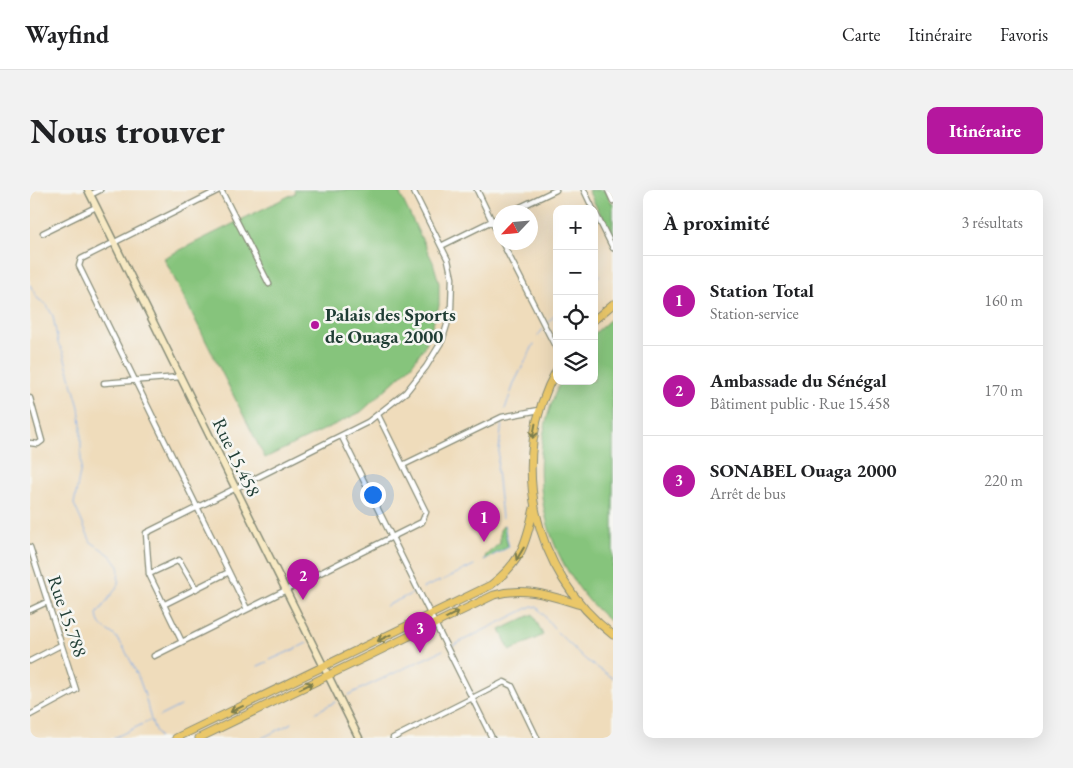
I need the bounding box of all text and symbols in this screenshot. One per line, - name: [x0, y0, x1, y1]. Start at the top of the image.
- text: Wayfind: [25, 19, 109, 50]
- text: Carte: [842, 23, 881, 46]
- text: Itinéraire: [909, 23, 972, 46]
- text: Favoris: [1000, 23, 1048, 46]
- button: Itinéraire: [927, 107, 1043, 154]
- text: Nous trouver: [30, 108, 225, 153]
- north arrow: [493, 205, 538, 250]
- map controls: [553, 205, 598, 385]
- button: +: [553, 205, 598, 250]
- text: À proximité: [663, 209, 770, 236]
- text: 3 résultats: [961, 212, 1023, 233]
- button: −: [553, 250, 598, 295]
- text: Station Total: [710, 278, 814, 303]
- text: 1: [675, 290, 683, 311]
- text: 160 m: [984, 290, 1023, 311]
- button: locate: [553, 295, 598, 340]
- place label: Palais des Sports de Ouaga 2000: [325, 302, 456, 349]
- text: Station-service: [710, 303, 799, 324]
- marker: Palais des Sports de Ouaga 2000: [309, 319, 321, 331]
- button: layers: [553, 340, 598, 385]
- text: Ambassade du Sénégal: [710, 368, 887, 393]
- text: 2: [675, 380, 683, 401]
- text: 170 m: [984, 380, 1023, 401]
- text: Bâtiment public · Rue 15.458: [710, 393, 890, 414]
- street label: Rue 15.458: [207, 414, 266, 501]
- one-way arrow: [529, 422, 539, 438]
- text: SONABEL Ouaga 2000: [710, 458, 897, 483]
- text: 3: [675, 470, 683, 491]
- text: 220 m: [984, 470, 1023, 491]
- your location: [360, 482, 386, 508]
- text: Arrêt de bus: [710, 483, 786, 504]
- pin: 1: [468, 501, 500, 542]
- one-way arrow: [514, 547, 524, 561]
- pin: 2: [287, 559, 319, 600]
- street label: Rue 15.788: [42, 572, 93, 660]
- one-way arrow: [444, 610, 459, 619]
- pin: 3: [404, 612, 436, 653]
- one-way arrow: [376, 633, 391, 643]
- one-way arrow: [298, 681, 313, 691]
- one-way arrow: [230, 704, 245, 714]

